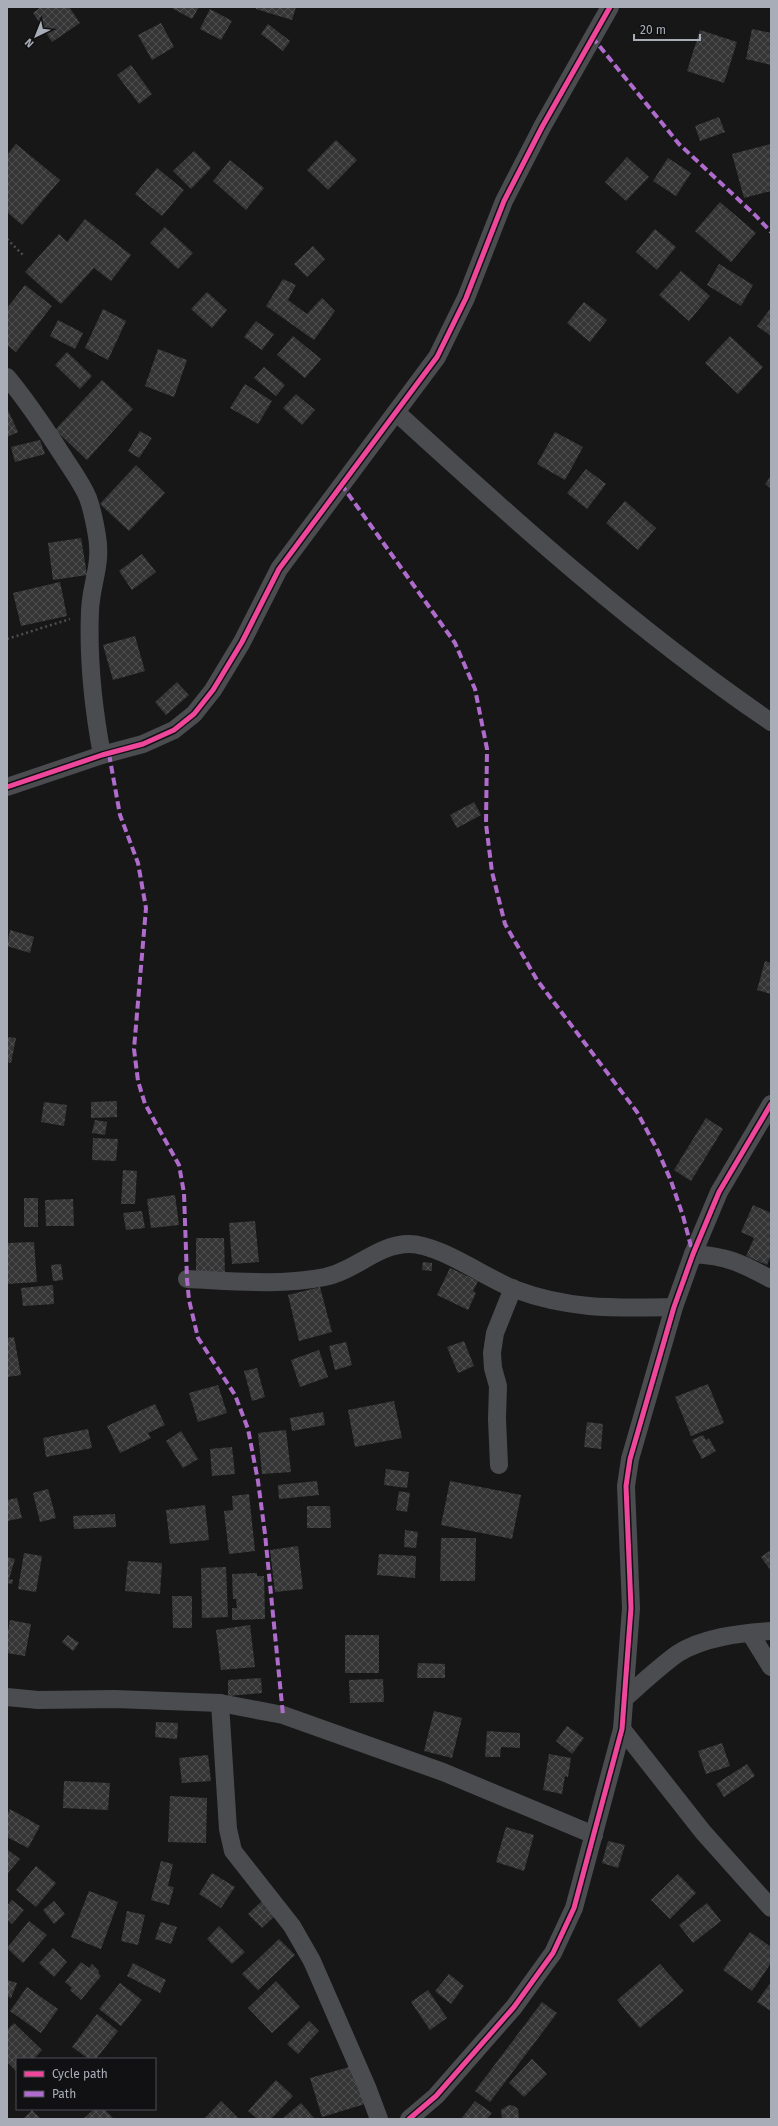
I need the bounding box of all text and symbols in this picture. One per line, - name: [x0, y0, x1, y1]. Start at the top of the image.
- north arrow: [16, 16, 56, 56]
- scale bar: [634, 16, 700, 42]
- text: 20 m: [640, 23, 666, 37]
- text: N: [22, 36, 37, 50]
- legend: [16, 2058, 156, 2110]
- text: Cycle path: [52, 2067, 108, 2081]
- text: Path: [52, 2087, 76, 2101]

